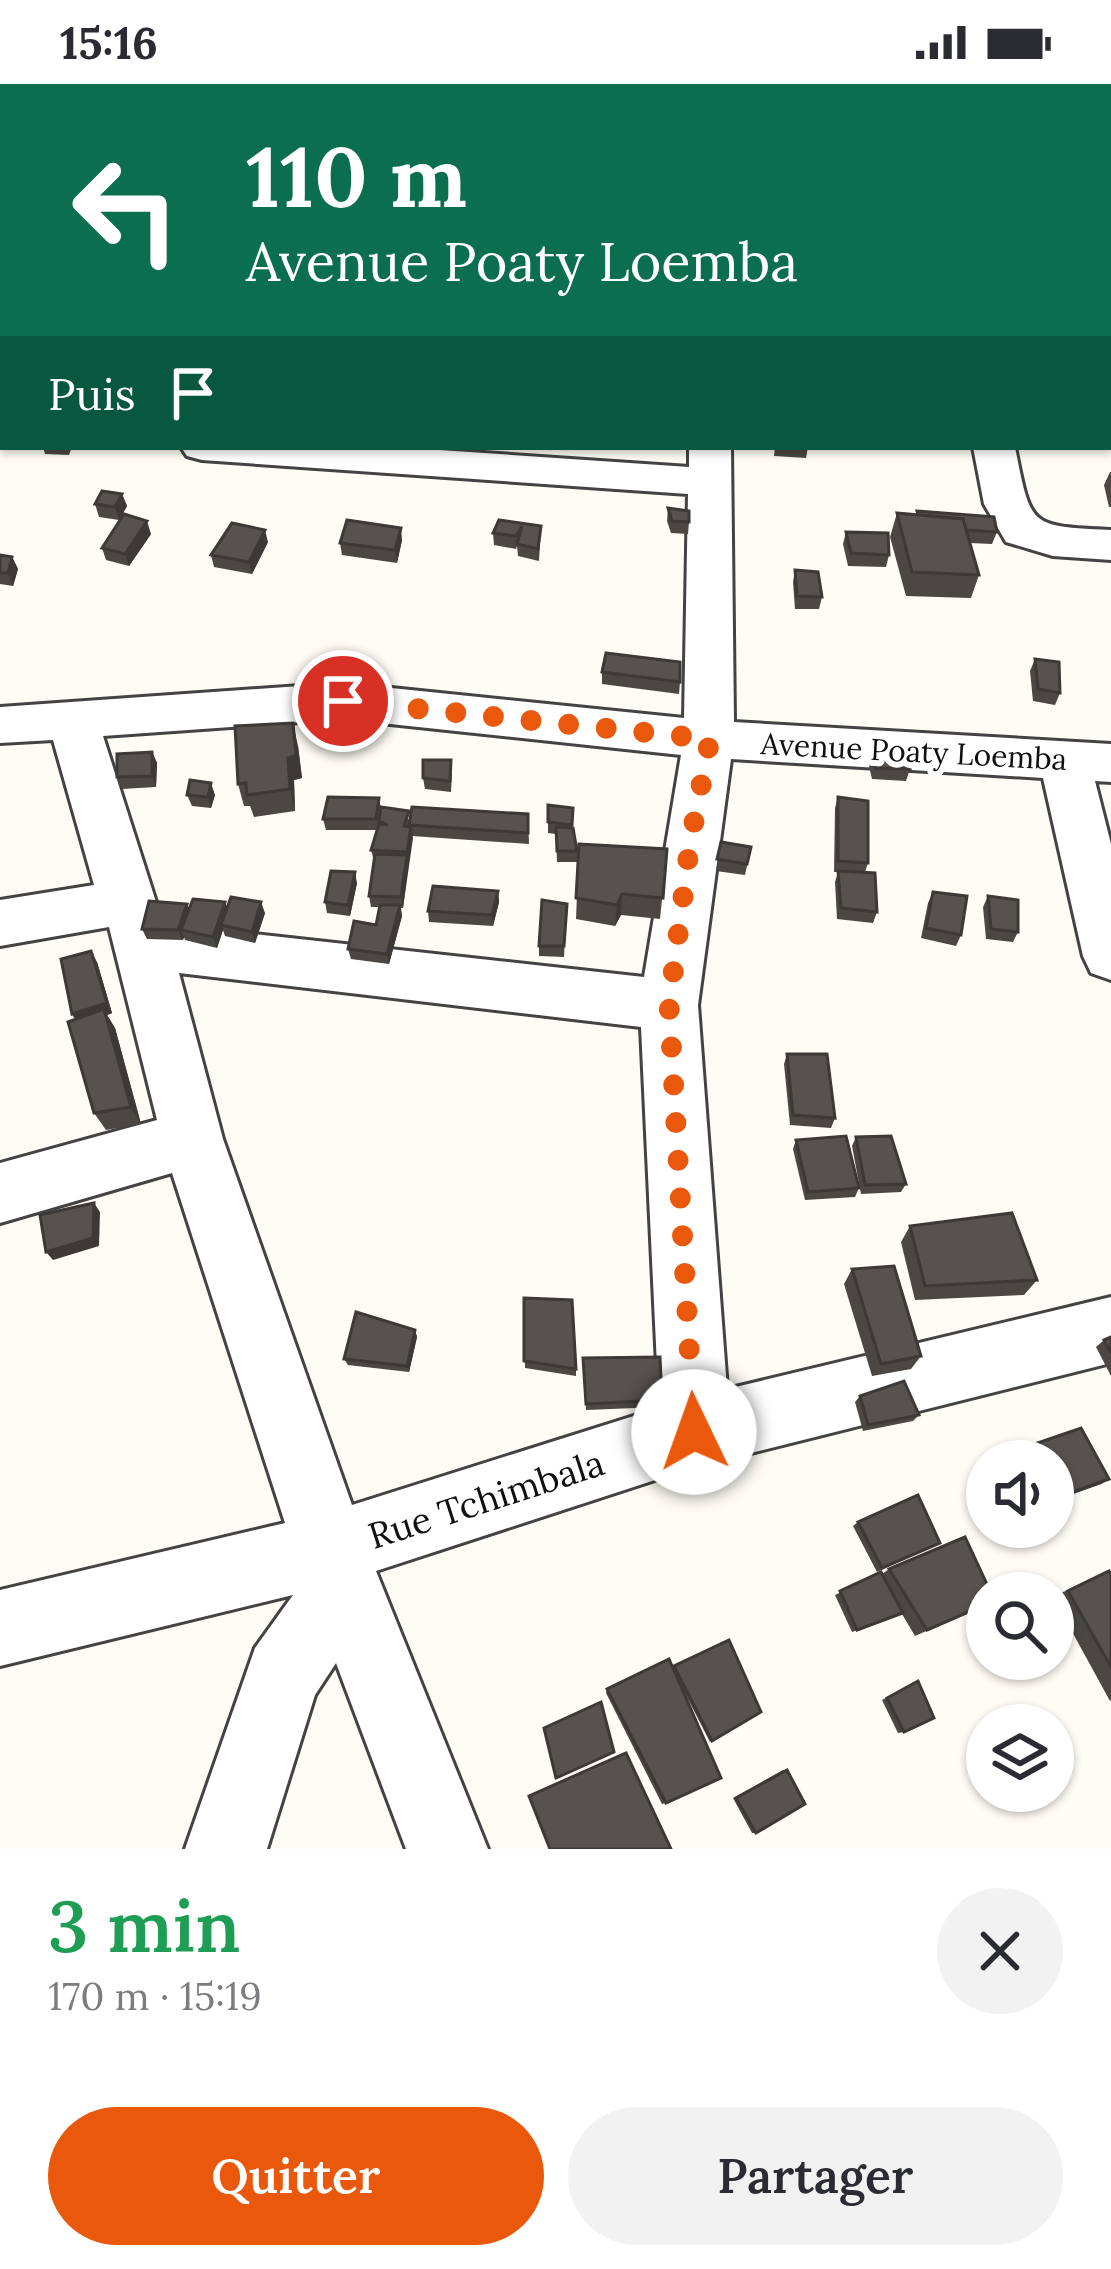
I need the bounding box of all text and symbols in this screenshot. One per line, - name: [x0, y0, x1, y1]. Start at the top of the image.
- text: 15:16: [60, 14, 158, 71]
- text: 110 m: [246, 122, 467, 230]
- icon: left: [48, 132, 204, 288]
- text: Avenue Poaty Loemba: [246, 227, 798, 296]
- icon: arrive: [160, 360, 226, 426]
- text: Puis: [48, 365, 136, 422]
- pin: [292, 650, 394, 752]
- icon: arrive: [310, 668, 376, 734]
- street label: Avenue Poaty Loemba: [759, 724, 1068, 779]
- position arrow: [631, 1369, 757, 1495]
- street label: Rue Tchimbala: [362, 1439, 610, 1559]
- map controls: [966, 1440, 1074, 1812]
- button: sound: [966, 1440, 1074, 1548]
- button: search: [966, 1572, 1074, 1680]
- button: layers: [966, 1704, 1074, 1812]
- text: 3 min: [48, 1880, 240, 1972]
- button: close: [937, 1888, 1063, 2014]
- text: 170 m · 15:19: [48, 1971, 262, 2021]
- button: Quitter: [48, 2107, 544, 2245]
- button: Partager: [568, 2107, 1063, 2245]

